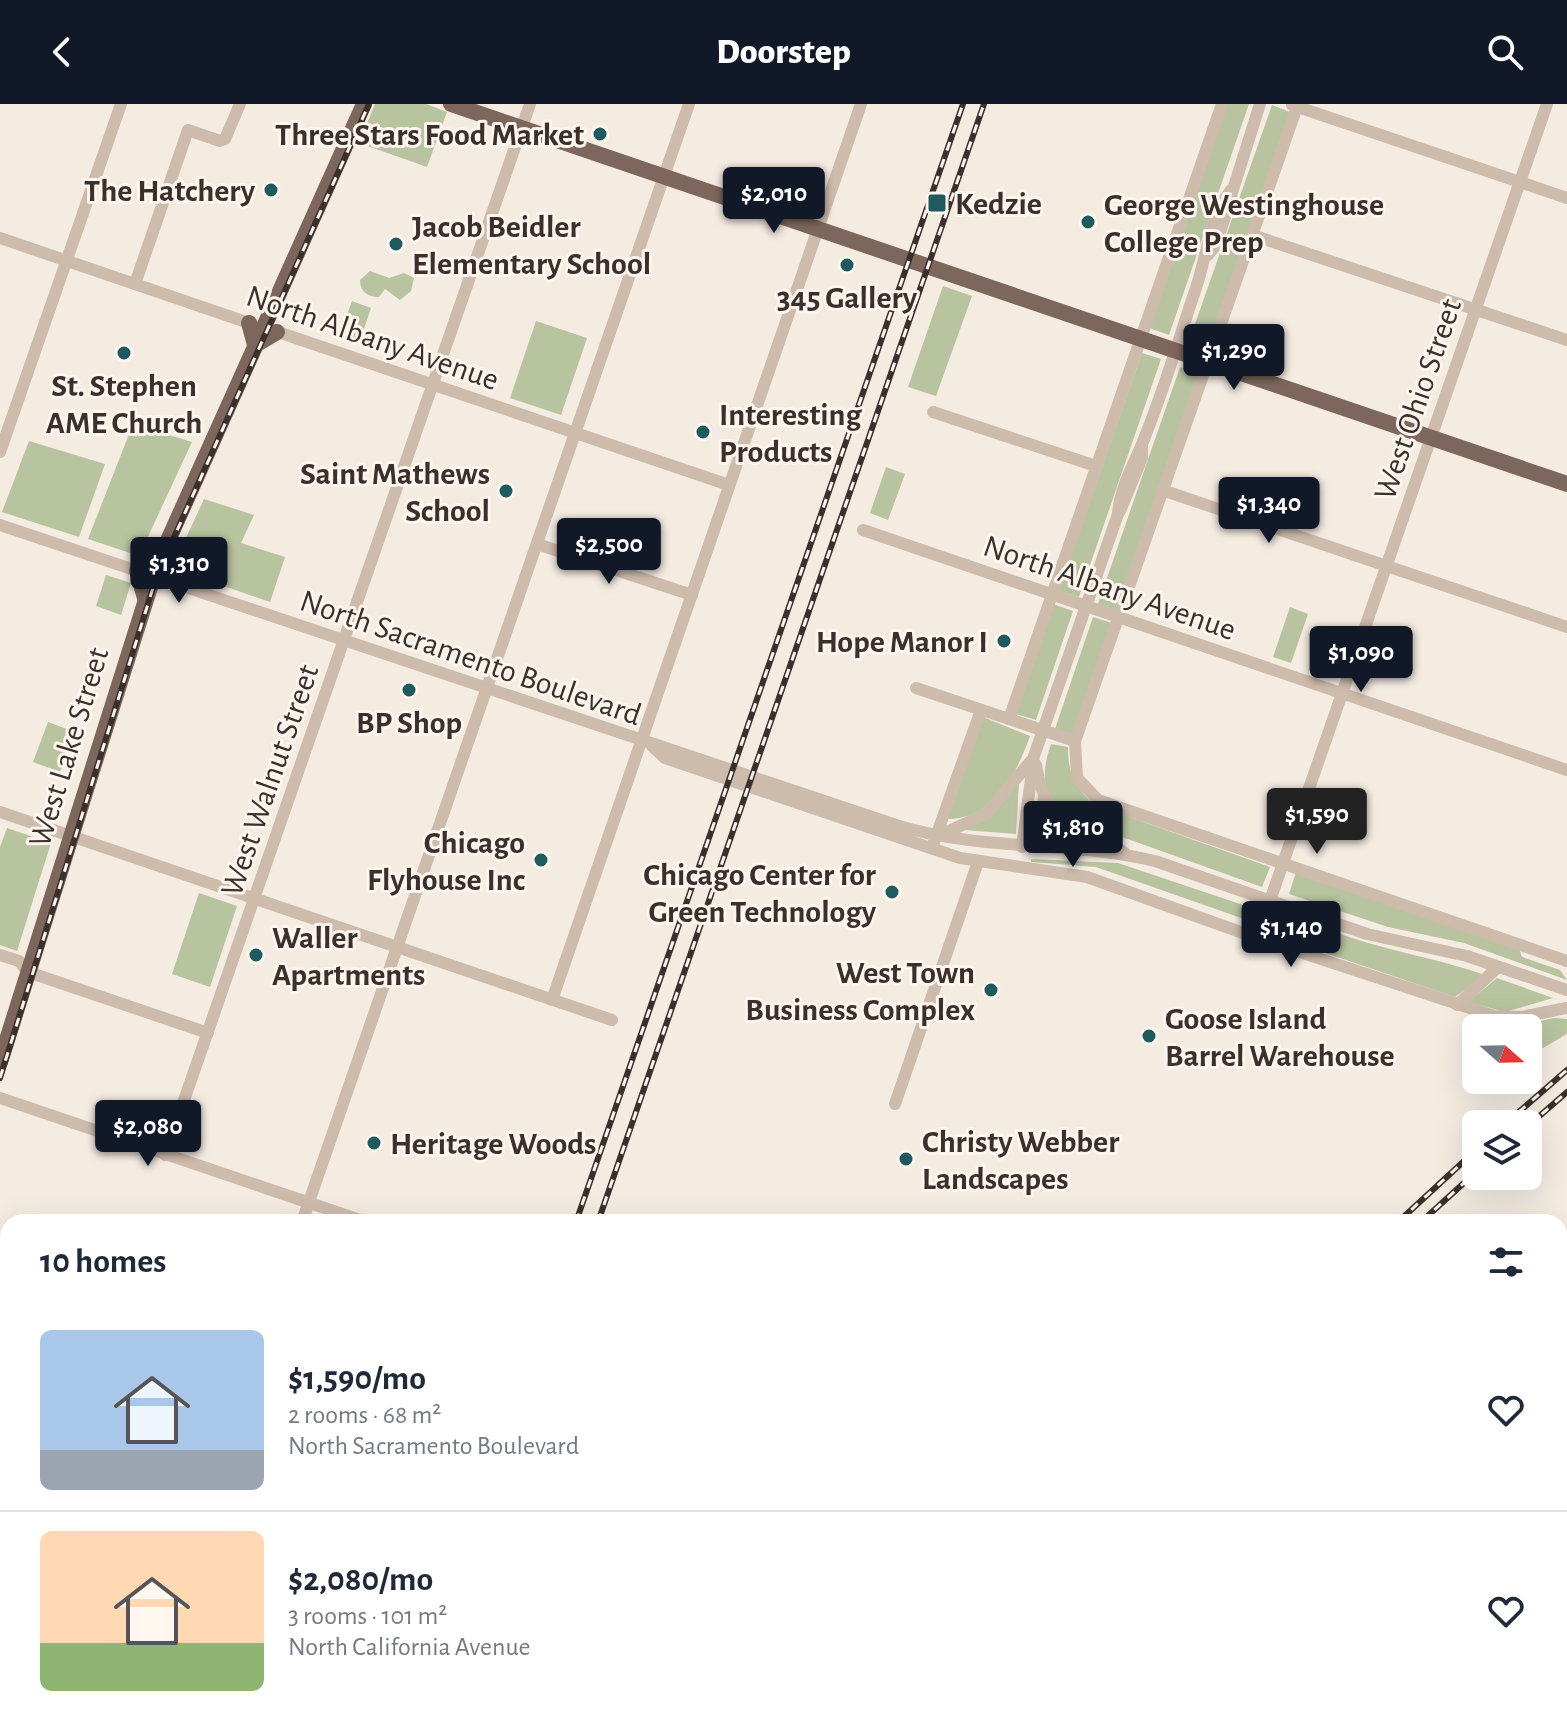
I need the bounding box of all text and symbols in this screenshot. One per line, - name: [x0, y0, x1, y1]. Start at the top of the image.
- icon: back: [40, 30, 84, 74]
- icon: search: [1483, 30, 1527, 74]
- text: Doorstep: [716, 34, 851, 70]
- place label: Three Stars Food Market: [275, 119, 584, 151]
- marker: Three Stars Food Market: [591, 125, 609, 143]
- pin: $2,010: [709, 167, 839, 235]
- place label: The Hatchery: [84, 175, 256, 207]
- text: $2,010: [741, 180, 807, 206]
- marker: The Hatchery: [262, 181, 280, 199]
- place label: Kedzie: [955, 188, 1042, 220]
- place label: George Westinghouse College Prep: [1104, 189, 1384, 258]
- marker: Kedzie: [926, 192, 948, 214]
- place label: Jacob Beidler Elementary School: [412, 211, 651, 280]
- marker: George Westinghouse College Prep: [1079, 213, 1097, 231]
- marker: Jacob Beidler Elementary School: [387, 235, 405, 253]
- marker: 345 Gallery: [838, 256, 856, 274]
- street label: North Albany Avenue: [242, 280, 503, 396]
- place label: 345 Gallery: [777, 282, 918, 314]
- street label: West Ohio Street: [1369, 295, 1467, 504]
- pin: $1,290: [1169, 324, 1299, 392]
- text: $1,290: [1201, 337, 1267, 363]
- marker: St. Stephen AME Church: [115, 344, 133, 362]
- place label: St. Stephen AME Church: [46, 370, 202, 439]
- place label: Interesting Products: [719, 399, 862, 468]
- marker: Interesting Products: [694, 423, 712, 441]
- place label: Saint Mathews School: [300, 458, 490, 527]
- pin: $1,340: [1204, 477, 1334, 545]
- marker: Saint Mathews School: [497, 482, 515, 500]
- text: $1,340: [1237, 490, 1301, 516]
- pin: $2,500: [544, 518, 674, 586]
- street label: North Albany Avenue: [979, 530, 1240, 646]
- text: $2,500: [575, 531, 643, 557]
- pin: $1,310: [114, 537, 244, 605]
- text: $1,310: [148, 550, 210, 576]
- street label: North Sacramento Boulevard: [296, 584, 645, 731]
- place label: Hope Manor I: [816, 626, 988, 658]
- pin: $1,090: [1296, 626, 1426, 694]
- marker: Hope Manor I: [995, 632, 1013, 650]
- text: $1,090: [1328, 639, 1394, 665]
- street label: West Lake Street: [23, 644, 114, 851]
- street label: West Walnut Street: [215, 661, 325, 900]
- marker: BP Shop: [400, 681, 418, 699]
- place label: BP Shop: [356, 707, 462, 739]
- pin: $1,590: [1252, 788, 1382, 856]
- pin: $1,810: [1008, 801, 1138, 869]
- text: $1,590: [1285, 801, 1349, 827]
- text: $1,810: [1042, 814, 1104, 840]
- place label: Chicago Flyhouse Inc: [367, 827, 525, 896]
- marker: Chicago Flyhouse Inc: [532, 851, 550, 869]
- place label: Chicago Center for Green Technology: [643, 859, 877, 928]
- marker: Chicago Center for Green Technology: [883, 883, 901, 901]
- pin: $1,140: [1226, 901, 1356, 969]
- text: $1,140: [1260, 914, 1323, 940]
- place label: Waller Apartments: [272, 922, 425, 991]
- marker: Waller Apartments: [247, 946, 265, 964]
- place label: West Town Business Complex: [745, 957, 975, 1026]
- marker: West Town Business Complex: [982, 981, 1000, 999]
- place label: Goose Island Barrel Warehouse: [1165, 1003, 1395, 1072]
- north arrow: [1462, 1014, 1542, 1094]
- map controls: [1462, 1014, 1542, 1190]
- marker: Goose Island Barrel Warehouse: [1140, 1027, 1158, 1045]
- pin: $2,080: [83, 1100, 213, 1168]
- button: layers: [1462, 1110, 1542, 1190]
- text: $2,080: [113, 1113, 183, 1139]
- place label: Christy Webber Landscapes: [922, 1126, 1119, 1195]
- place label: Heritage Woods: [390, 1128, 596, 1160]
- marker: Heritage Woods: [365, 1134, 383, 1152]
- marker: Christy Webber Landscapes: [897, 1150, 915, 1168]
- icon: filters: [1484, 1240, 1528, 1284]
- text: 10 homes: [40, 1245, 166, 1279]
- icon: home: [104, 1362, 200, 1458]
- text: $1,590/mo: [288, 1362, 426, 1396]
- icon: heart: [1484, 1388, 1528, 1432]
- text: 2 rooms · 68 m²: [288, 1402, 441, 1428]
- text: North Sacramento Boulevard: [288, 1433, 579, 1459]
- icon: home: [104, 1563, 200, 1659]
- text: $2,080/mo: [288, 1563, 433, 1597]
- icon: heart: [1484, 1589, 1528, 1633]
- text: 3 rooms · 101 m²: [288, 1603, 447, 1629]
- text: North California Avenue: [288, 1634, 531, 1660]

